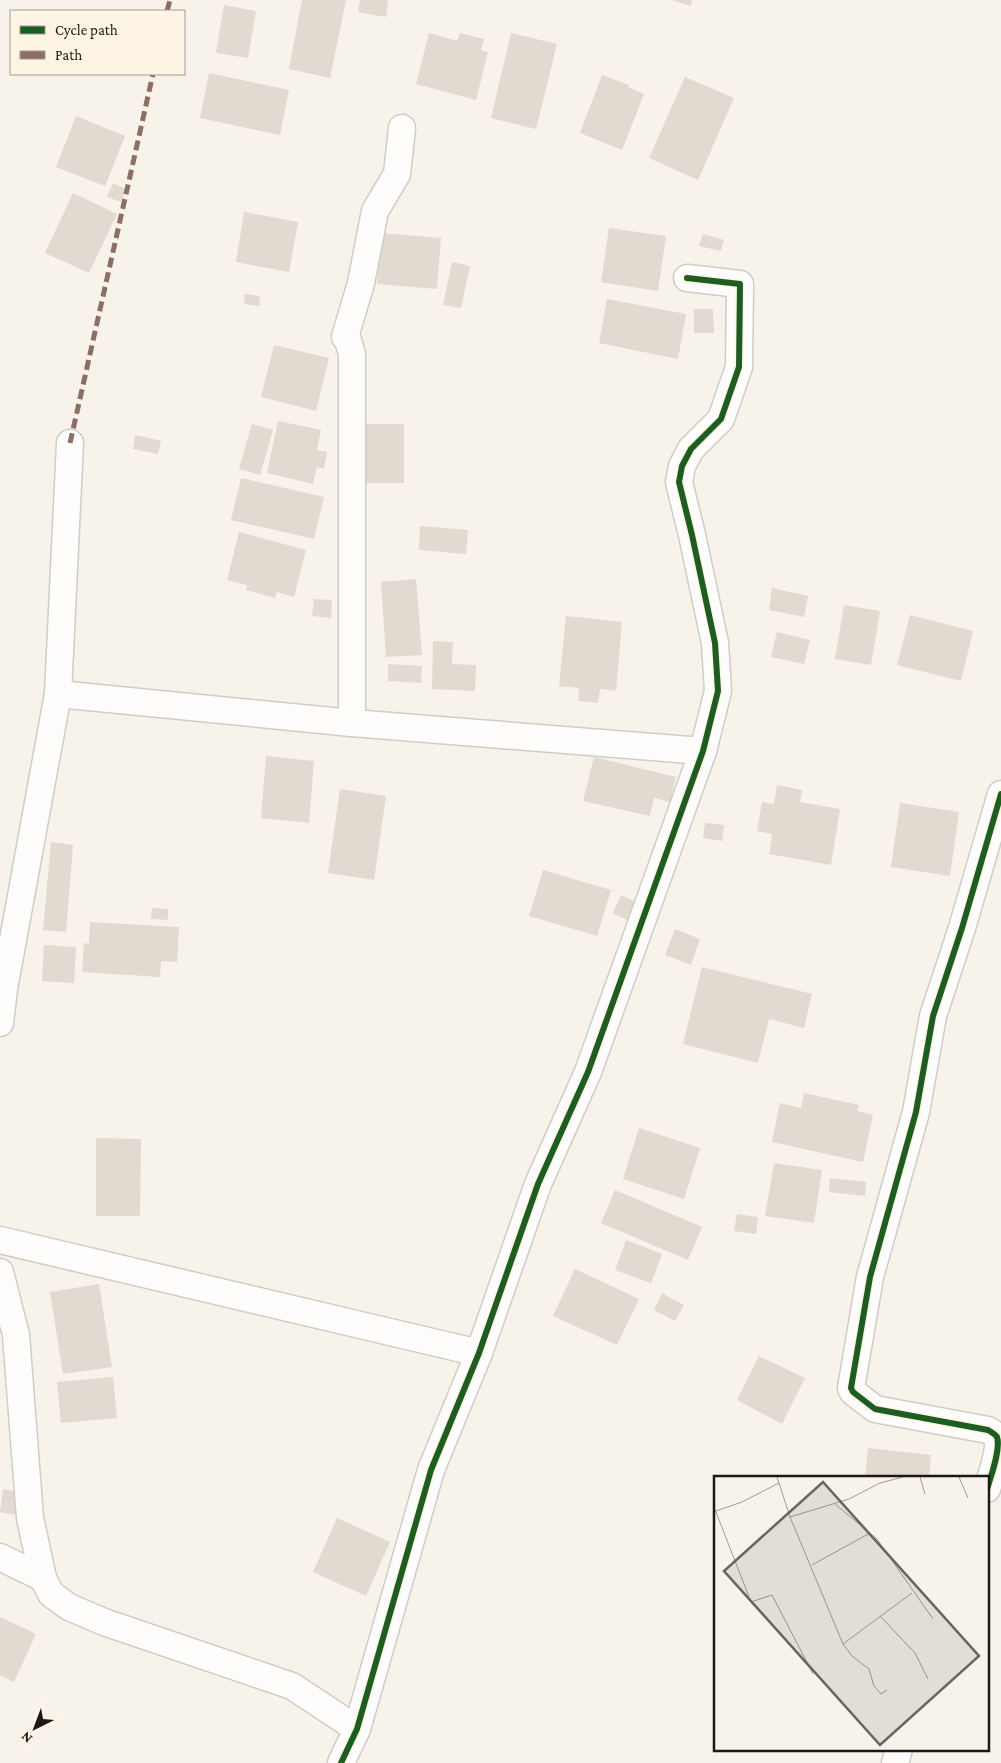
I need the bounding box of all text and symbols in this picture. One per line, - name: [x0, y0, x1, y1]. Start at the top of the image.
- legend: [10, 10, 185, 75]
- text: Cycle path: [55, 22, 118, 39]
- text: Path: [55, 47, 82, 63]
- inset map: [714, 1476, 988, 1750]
- north arrow: [10, 1703, 60, 1753]
- text: N: [17, 1728, 35, 1747]

